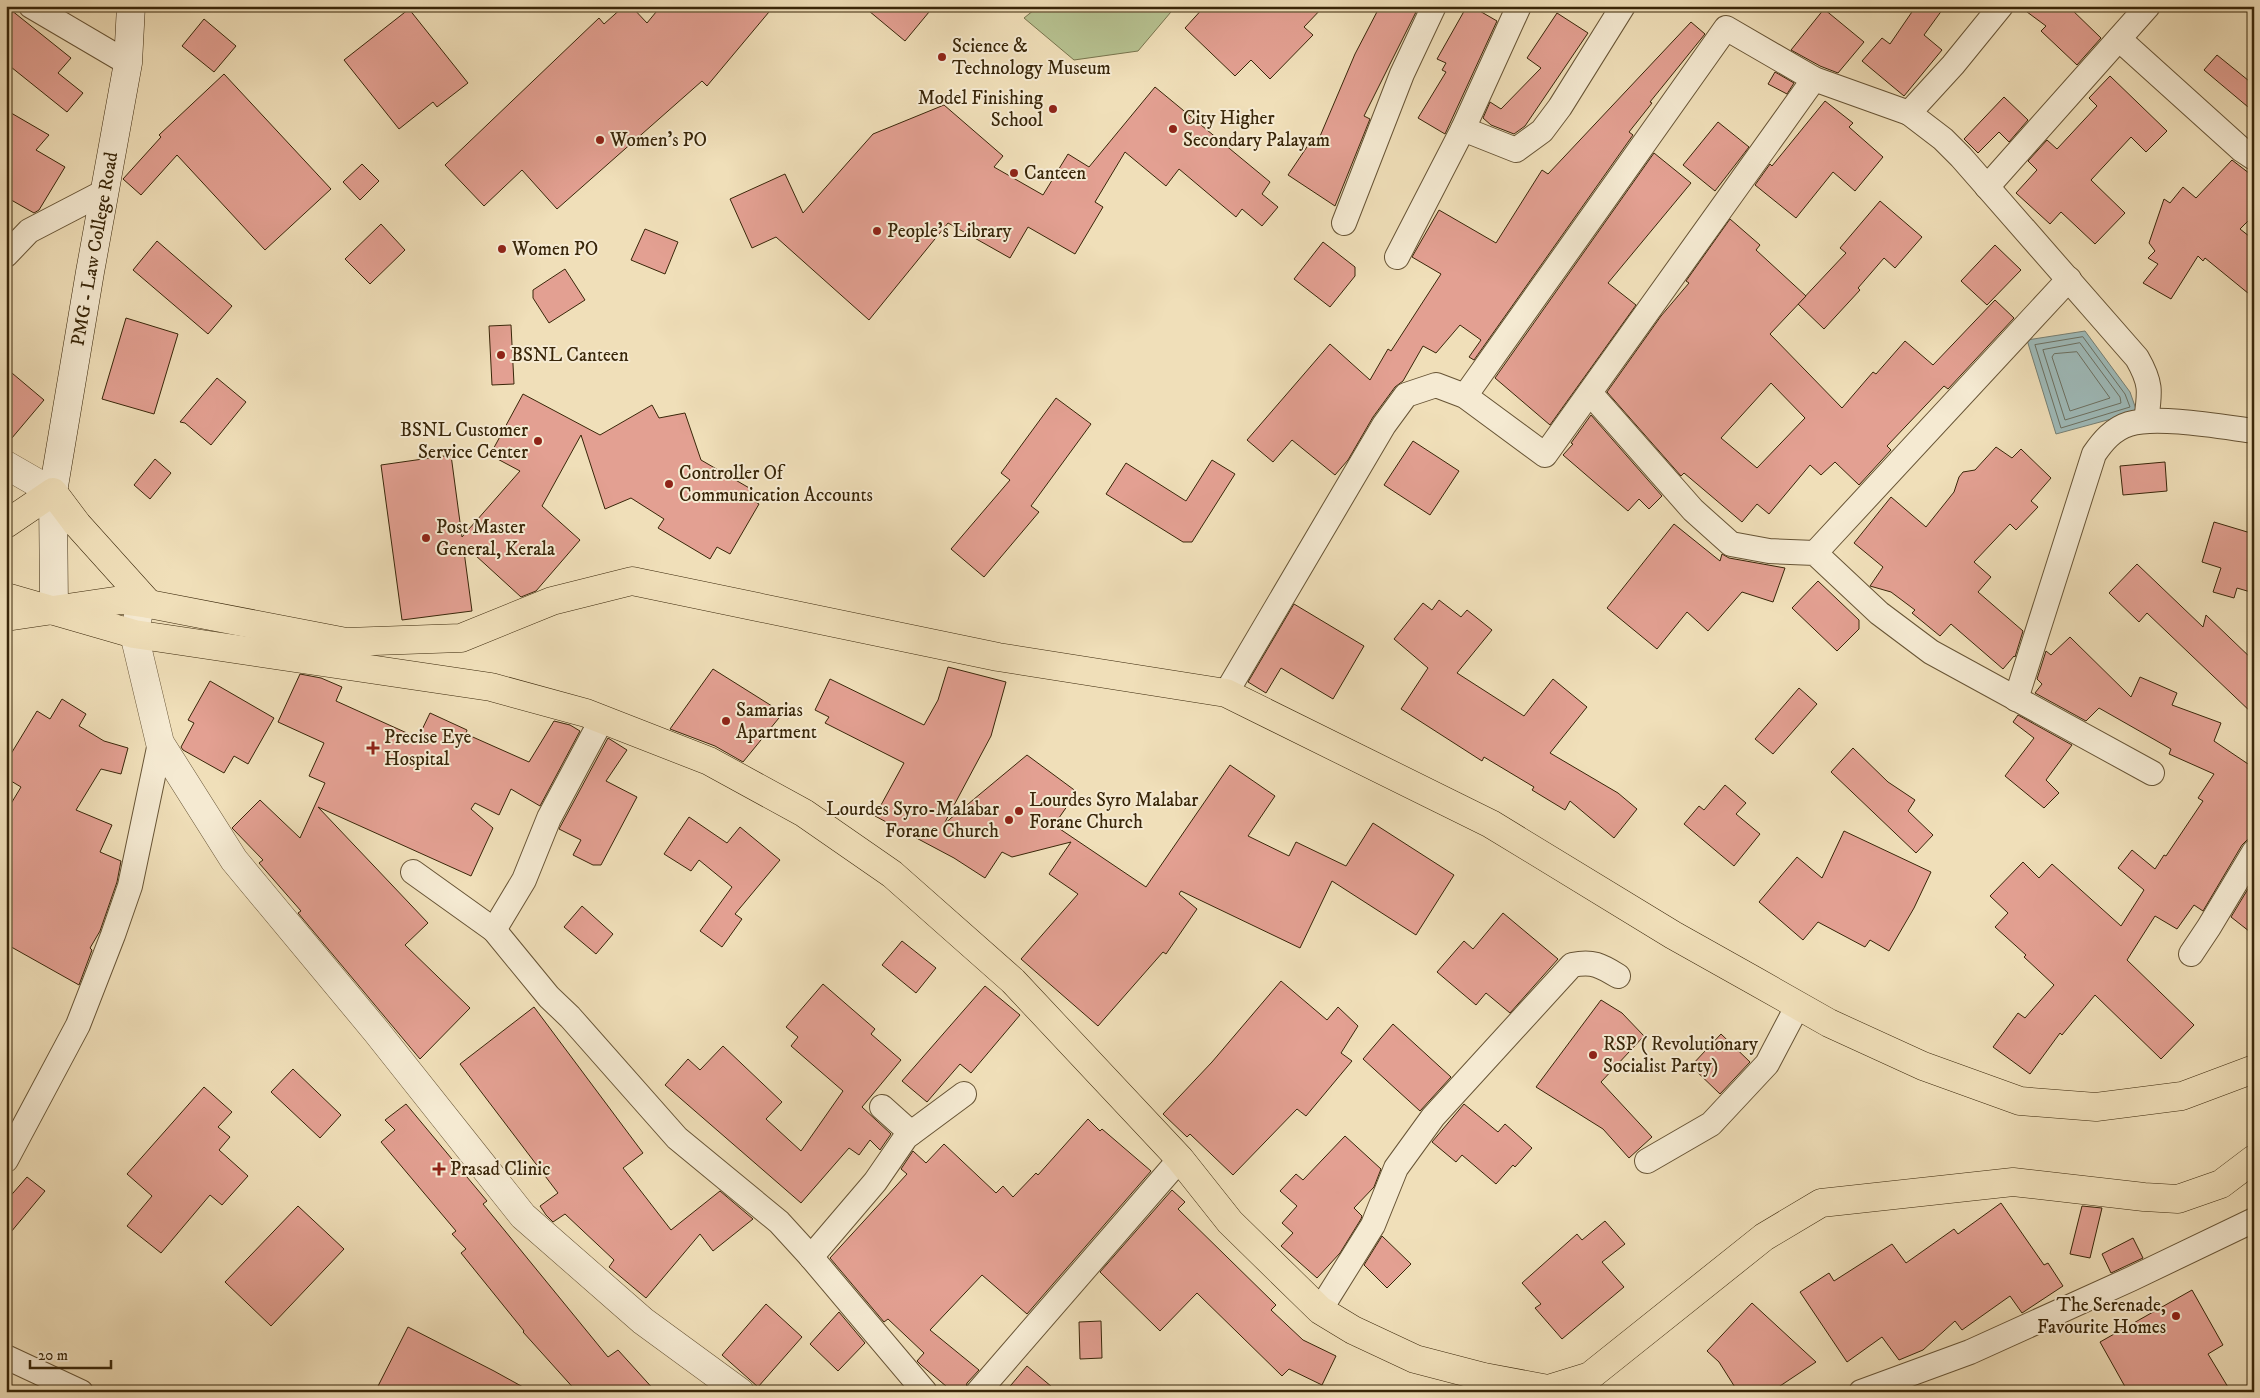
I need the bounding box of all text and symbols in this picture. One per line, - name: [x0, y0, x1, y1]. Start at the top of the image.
- place label: Science & Technology Museum: [952, 35, 1111, 80]
- marker: Science & Technology Museum: [936, 51, 948, 63]
- place label: Model Finishing School: [918, 87, 1044, 132]
- marker: Model Finishing School: [1047, 103, 1059, 115]
- place label: City Higher Secondary Palayam: [1183, 107, 1330, 152]
- marker: City Higher Secondary Palayam: [1167, 123, 1179, 135]
- place label: Women's PO: [609, 129, 707, 152]
- marker: Women's PO: [594, 134, 606, 146]
- street label: PMG - Law College Road: [67, 150, 124, 348]
- place label: Canteen: [1024, 162, 1086, 185]
- marker: Canteen: [1008, 167, 1020, 179]
- place label: People's Library: [887, 220, 1012, 243]
- marker: People's Library: [871, 225, 883, 237]
- place label: Women PO: [511, 238, 598, 261]
- marker: Women PO: [496, 243, 508, 255]
- place label: BSNL Canteen: [511, 344, 629, 367]
- marker: BSNL Canteen: [495, 349, 507, 361]
- place label: BSNL Customer Service Center: [400, 419, 528, 464]
- marker: BSNL Customer Service Center: [532, 435, 544, 447]
- place label: Controller Of Communication Accounts: [679, 462, 873, 507]
- marker: Controller Of Communication Accounts: [663, 478, 675, 490]
- place label: Post Master General, Kerala: [436, 516, 555, 561]
- marker: Post Master General, Kerala: [420, 532, 432, 544]
- place label: Samarias Apartment: [736, 699, 817, 744]
- marker: Samarias Apartment: [720, 715, 732, 727]
- place label: Precise Eye Hospital: [384, 726, 471, 771]
- marker: Precise Eye Hospital: [366, 741, 380, 755]
- place label: Lourdes Syro Malabar Forane Church: [1029, 789, 1198, 834]
- place label: Lourdes Syro-Malabar Forane Church: [826, 798, 999, 843]
- marker: Lourdes Syro Malabar Forane Church: [1013, 805, 1025, 817]
- marker: Lourdes Syro-Malabar Forane Church: [1003, 814, 1015, 826]
- place label: RSP ( Revolutionary Socialist Party): [1603, 1033, 1759, 1078]
- marker: RSP ( Revolutionary Socialist Party): [1587, 1049, 1599, 1061]
- place label: Prasad Clinic: [450, 1158, 550, 1181]
- marker: Prasad Clinic: [432, 1162, 446, 1176]
- place label: The Serenade, Favourite Homes: [2037, 1294, 2166, 1339]
- marker: The Serenade, Favourite Homes: [2170, 1310, 2182, 1322]
- scale bar: [30, 1338, 111, 1370]
- text: 20 m: [38, 1346, 68, 1365]

